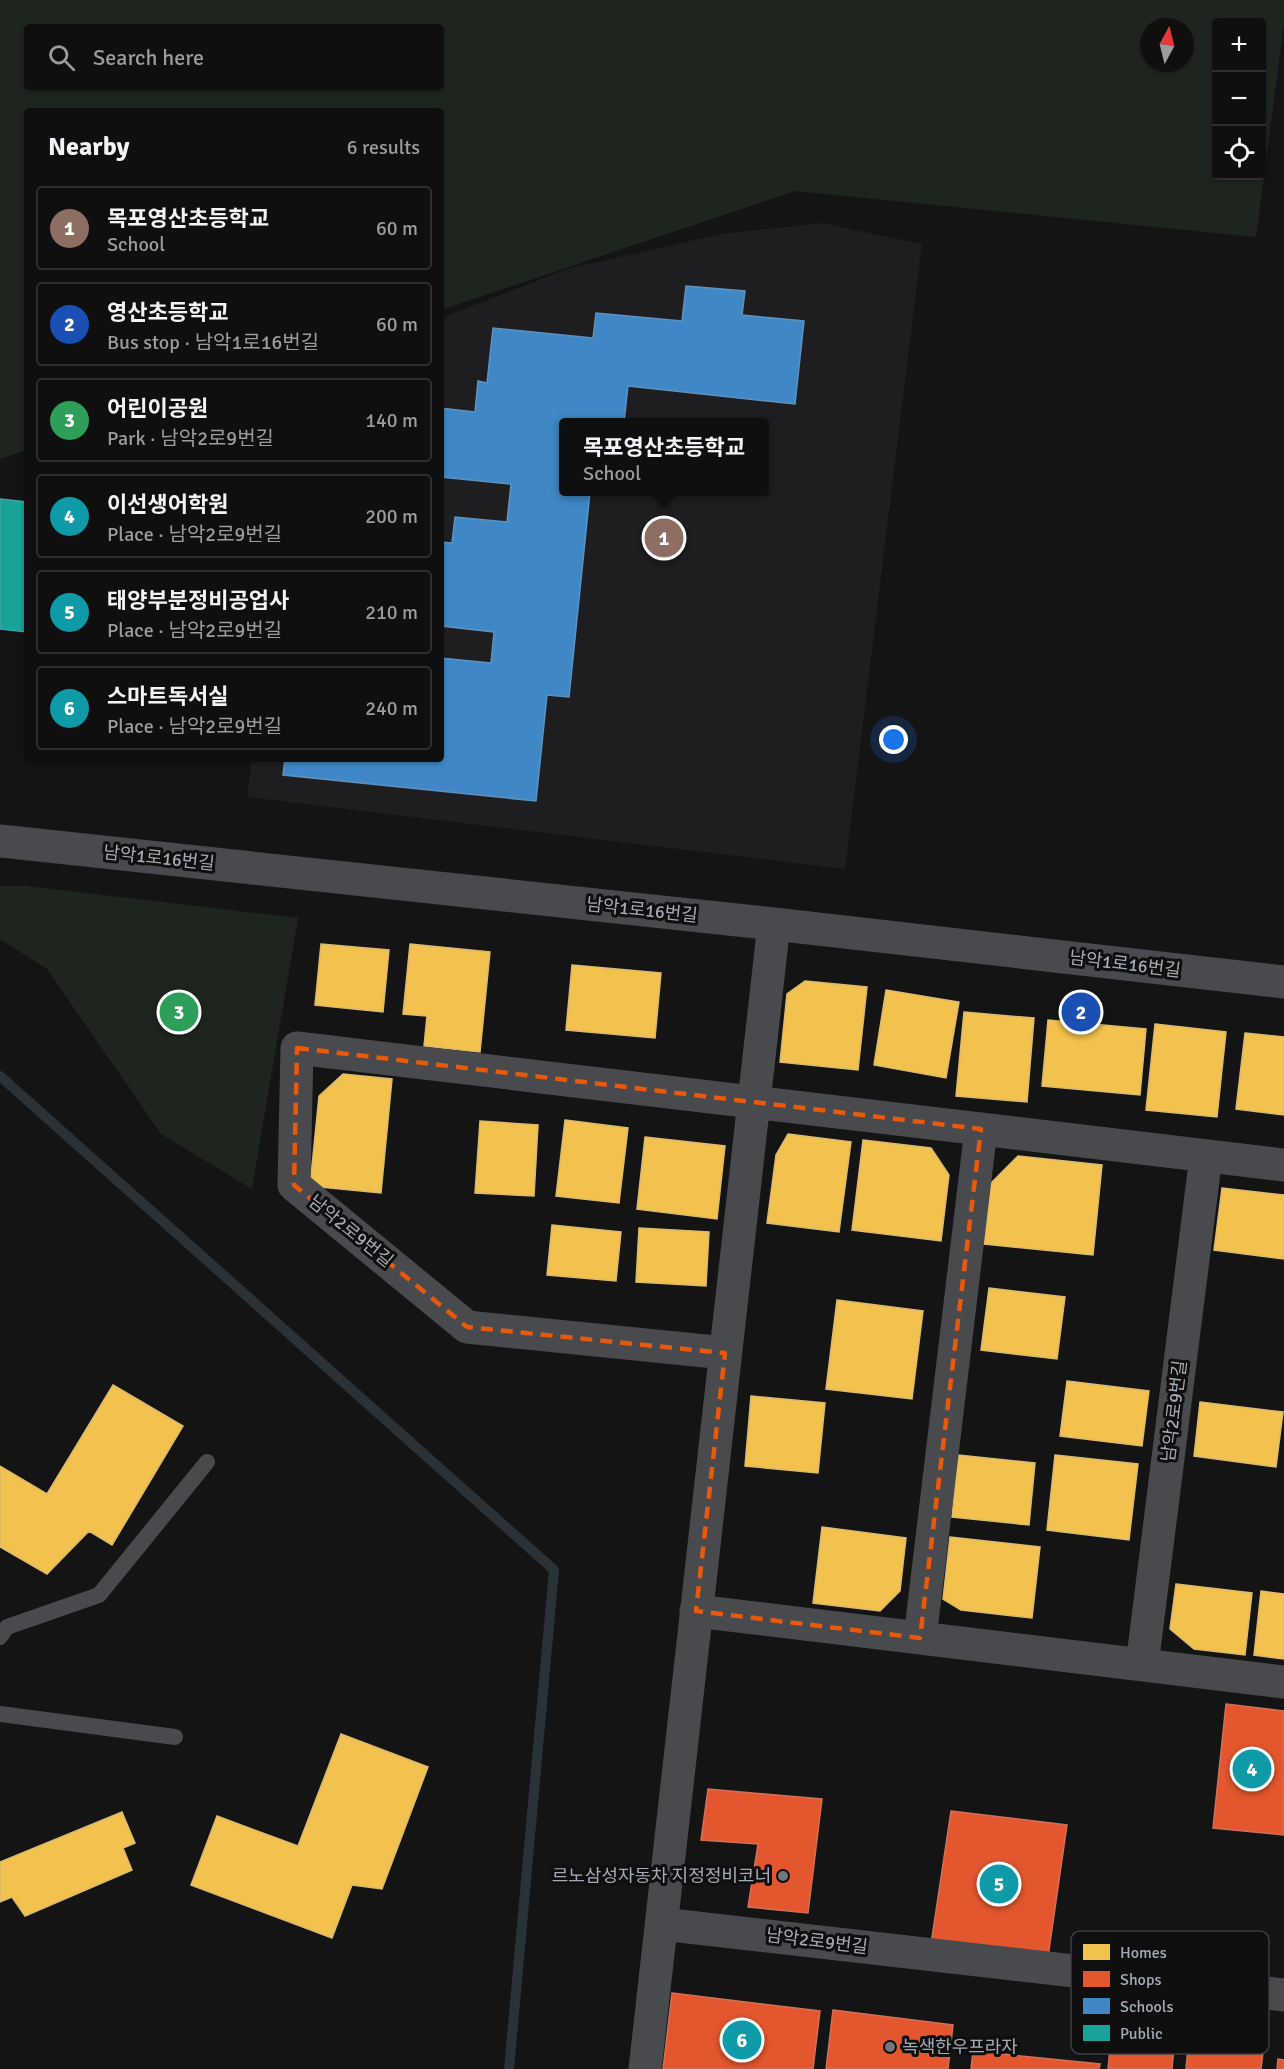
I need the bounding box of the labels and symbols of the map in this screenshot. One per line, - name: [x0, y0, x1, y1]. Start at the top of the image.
- north arrow: [1140, 18, 1194, 72]
- pin: 1: [644, 516, 684, 560]
- your location: [879, 725, 908, 754]
- street label: 남악1로16번길: [102, 841, 216, 875]
- street label: 남악1로16번길: [585, 893, 699, 927]
- street label: 남악1로16번길: [1068, 946, 1182, 982]
- pin: 3: [160, 990, 198, 1034]
- pin: 2: [1062, 990, 1100, 1034]
- street label: 남악2로9번길: [304, 1190, 398, 1272]
- street label: 남악2로9번길: [1157, 1359, 1191, 1463]
- pin: 4: [1232, 1746, 1272, 1792]
- pin: 5: [980, 1862, 1018, 1906]
- place label: 르노삼성자동차 지정정비코너: [552, 1865, 771, 1887]
- marker: 르노삼성자동차 지정정비코너: [776, 1869, 790, 1883]
- street label: 남악2로9번길: [765, 1924, 869, 1958]
- legend: [1071, 1931, 1269, 2054]
- text: Homes: [1120, 1943, 1167, 1963]
- text: Shops: [1120, 1970, 1161, 1990]
- text: Schools: [1120, 1997, 1173, 2017]
- pin: 6: [722, 2018, 762, 2062]
- text: Public: [1120, 2024, 1163, 2044]
- place label: 녹색한우프라자: [902, 2036, 1018, 2058]
- marker: 녹색한우프라자: [883, 2040, 897, 2054]

